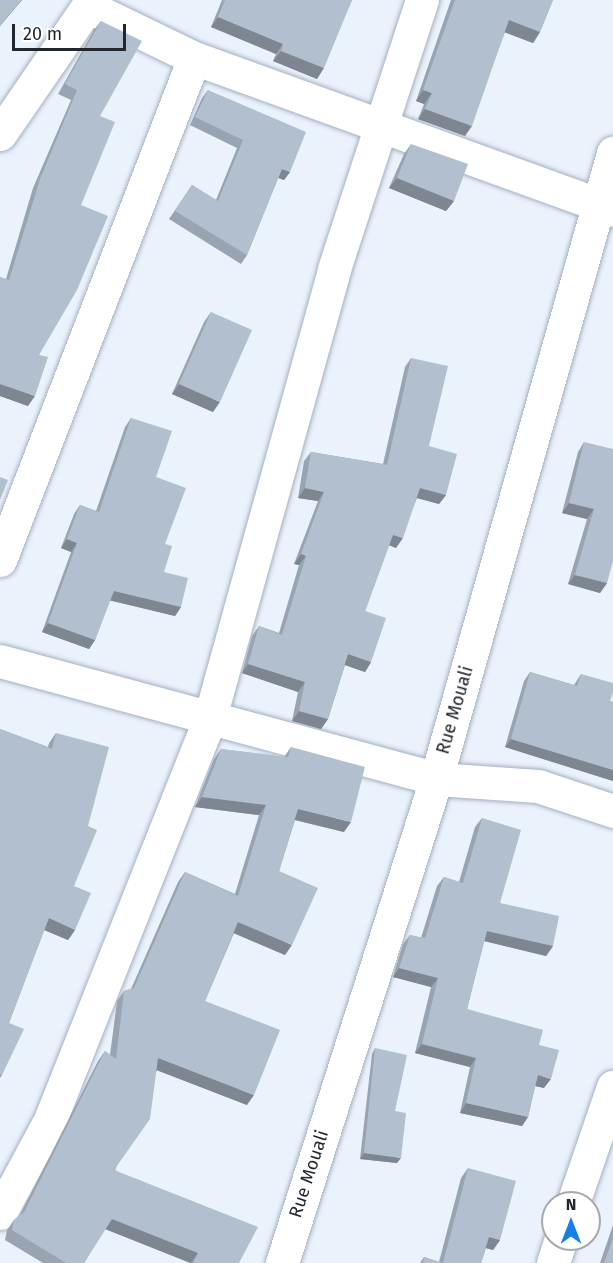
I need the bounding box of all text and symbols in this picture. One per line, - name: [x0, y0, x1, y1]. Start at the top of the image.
- scale bar: [15, 12, 129, 50]
- text: 20 m: [23, 23, 62, 45]
- street label: Rue Mouali: [432, 663, 478, 757]
- street label: Rue Mouali: [285, 1127, 333, 1221]
- north arrow: [541, 1191, 601, 1251]
- text: N: [566, 1195, 576, 1214]

